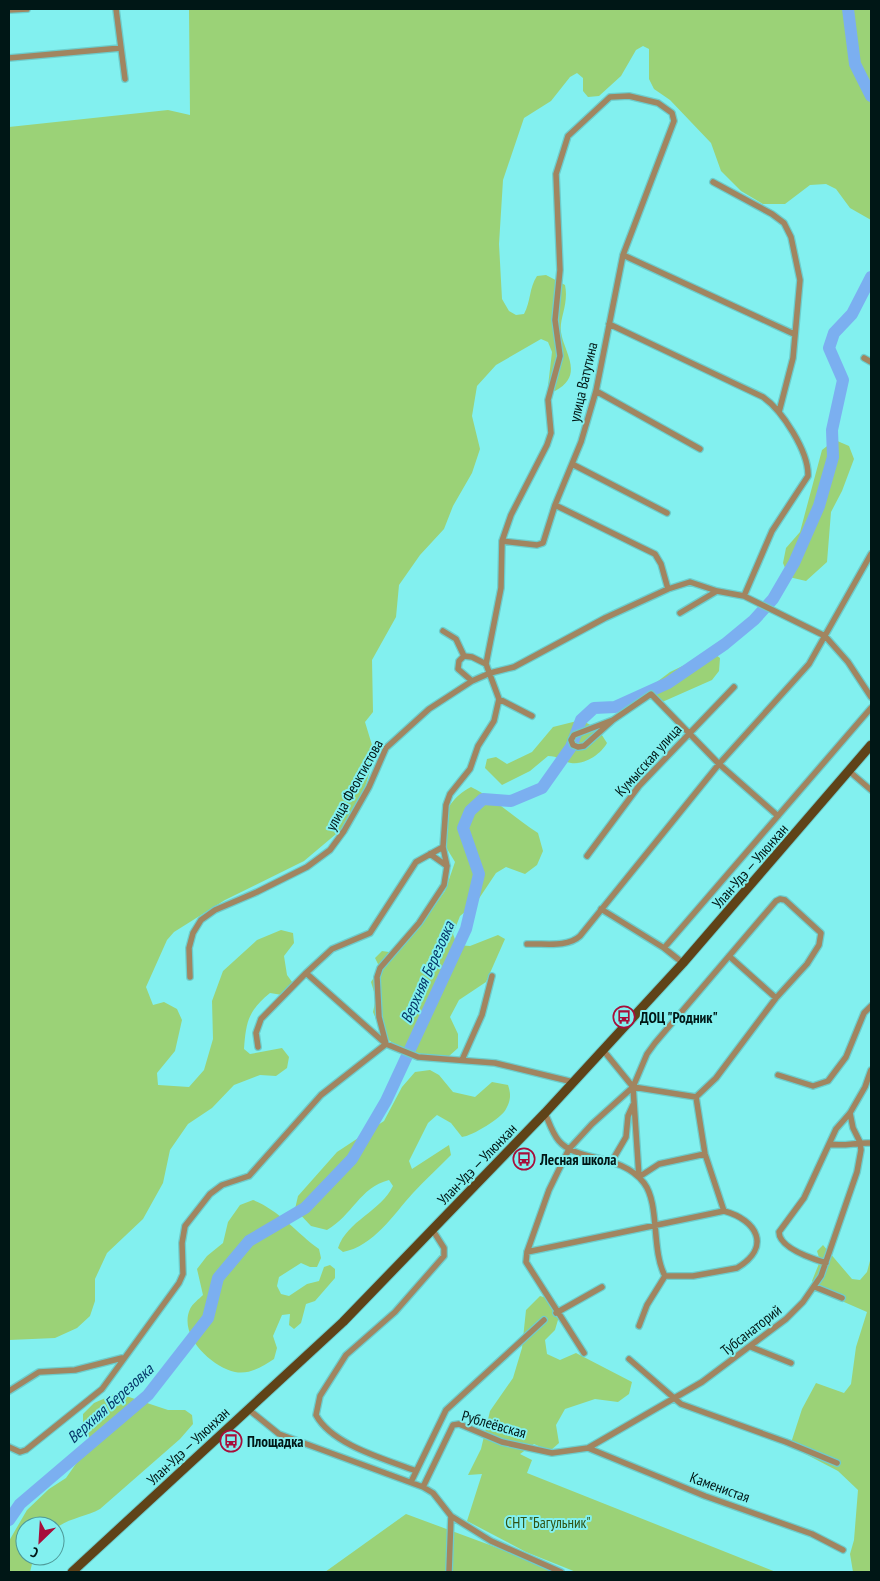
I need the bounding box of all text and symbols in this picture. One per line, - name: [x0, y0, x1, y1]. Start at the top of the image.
- street label: улица Ватутина: [565, 340, 601, 424]
- street label: Кумысская улица: [611, 720, 685, 800]
- street label: улица Феоктистова: [321, 736, 387, 834]
- street label: Улан-Удэ — Улюнхан: [708, 820, 792, 912]
- water label: Верхняя Березовка: [396, 917, 459, 1026]
- bus stop icon: ДОЦ "Родник": [612, 1005, 636, 1029]
- place label: ДОЦ "Родник": [640, 1008, 718, 1027]
- street label: Улан-Удэ — Улюнхан: [433, 1119, 521, 1209]
- bus stop icon: Лесная школа: [512, 1147, 536, 1171]
- place label: Лесная школа: [539, 1150, 616, 1169]
- street label: Тубсанаторий: [717, 1300, 785, 1360]
- water label: Верхняя Березовка: [63, 1358, 158, 1447]
- street label: Улан-Удэ — Улюнхан: [143, 1403, 233, 1489]
- street label: Рублеёвская: [460, 1406, 529, 1442]
- bus stop icon: Площадка: [219, 1429, 243, 1453]
- place label: Площадка: [247, 1432, 304, 1451]
- street label: Каменистая: [687, 1467, 753, 1507]
- park label: СНТ "Багульник": [505, 1513, 591, 1532]
- north arrow: [15, 1516, 65, 1566]
- text: С: [27, 1543, 41, 1562]

